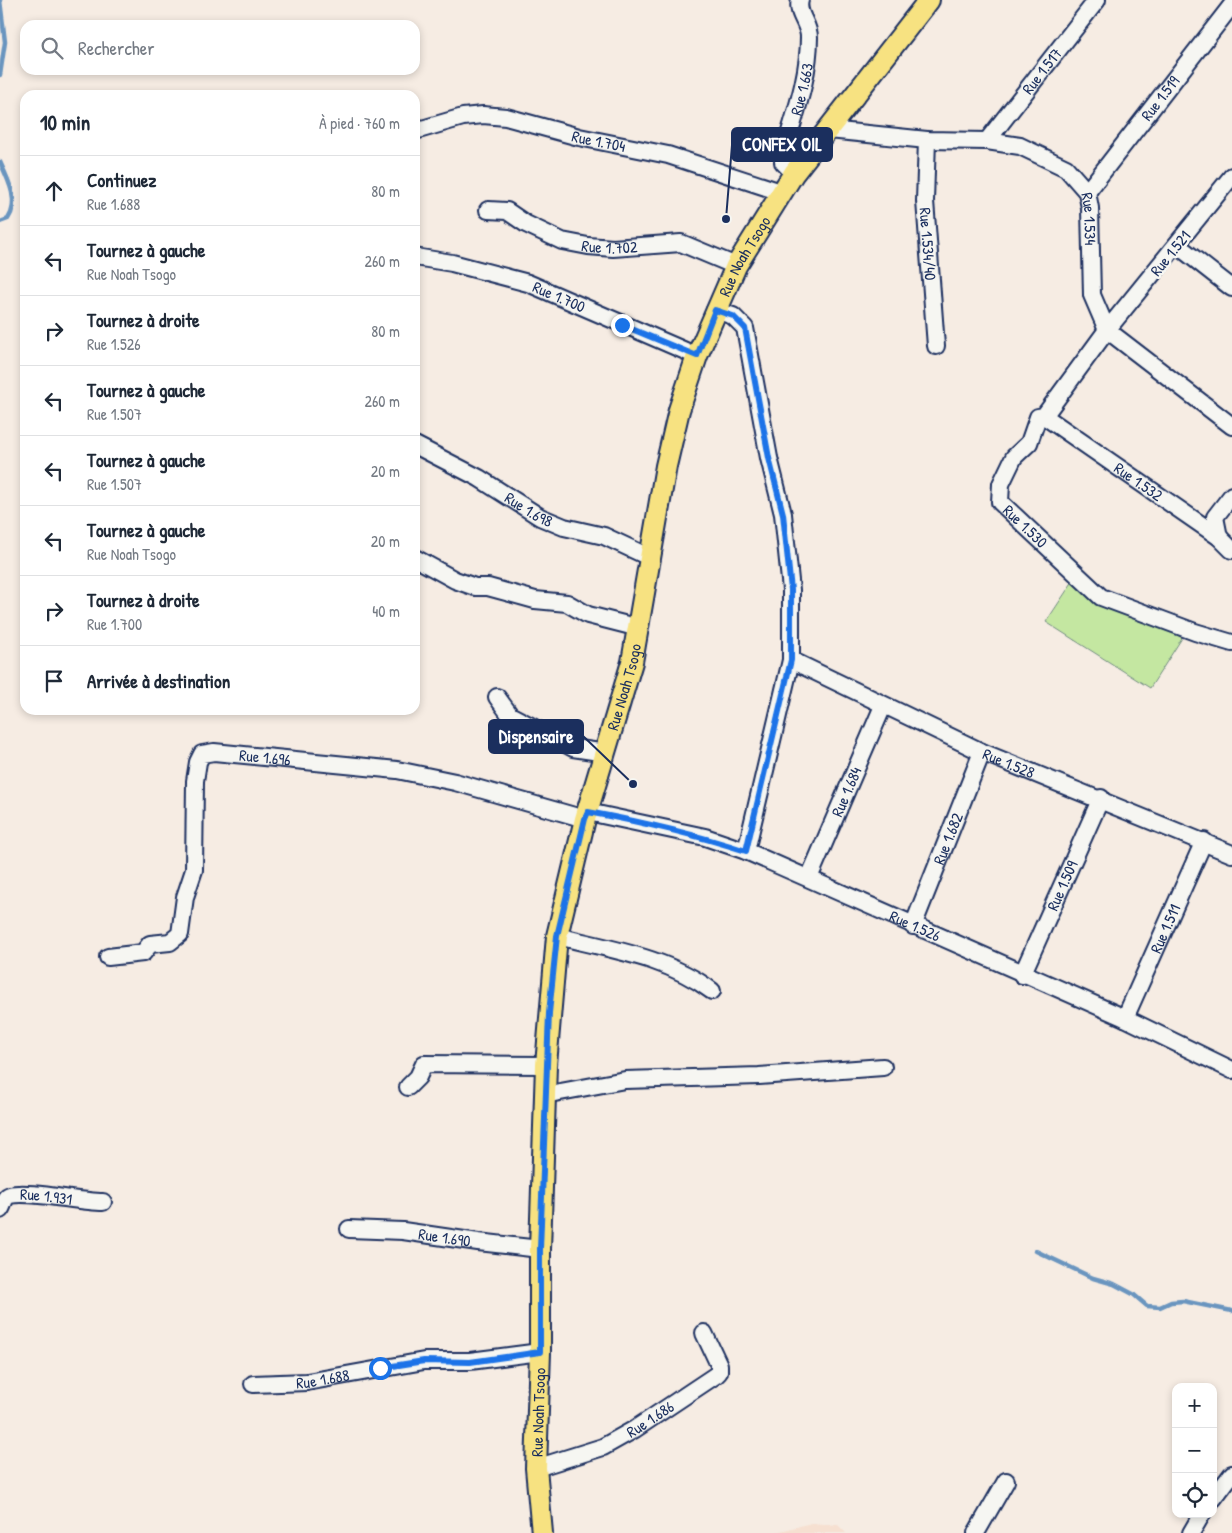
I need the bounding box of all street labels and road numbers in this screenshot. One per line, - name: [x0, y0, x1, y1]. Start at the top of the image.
- street label: Rue 1.517: [1017, 43, 1067, 99]
- street label: Rue 1.663: [785, 62, 818, 118]
- street label: Rue 1.519: [1135, 71, 1184, 125]
- street label: Rue 1.704: [569, 125, 627, 157]
- street label: Rue 1.534: [1076, 191, 1102, 246]
- street label: Rue 1.534/40: [915, 207, 942, 281]
- street label: Rue Noah Tsogo: [713, 211, 776, 300]
- street label: Rue 1.521: [1145, 225, 1195, 281]
- street label: Rue 1.702: [580, 234, 639, 259]
- street label: Rue 1.700: [529, 275, 589, 318]
- street label: Rue 1.532: [1110, 457, 1168, 506]
- street label: Rue 1.698: [501, 486, 556, 532]
- street label: Rue 1.530: [998, 499, 1053, 552]
- street label: Rue Noah Tsogo: [601, 641, 646, 733]
- street label: Rue 1.528: [980, 743, 1038, 783]
- street label: Rue 1.696: [238, 744, 292, 770]
- street label: Rue 1.684: [826, 763, 867, 820]
- street label: Rue 1.682: [928, 809, 968, 868]
- street label: Rue 1.509: [1041, 857, 1083, 914]
- street label: Rue 1.511: [1144, 900, 1186, 956]
- street label: Rue 1.526: [886, 905, 944, 946]
- street label: Rue 1.931: [20, 1183, 74, 1210]
- street label: Rue 1.690: [417, 1222, 472, 1252]
- street label: Rue 1.688: [296, 1364, 351, 1393]
- street label: Rue Noah Tsogo: [525, 1367, 550, 1457]
- street label: Rue 1.686: [622, 1395, 678, 1443]

